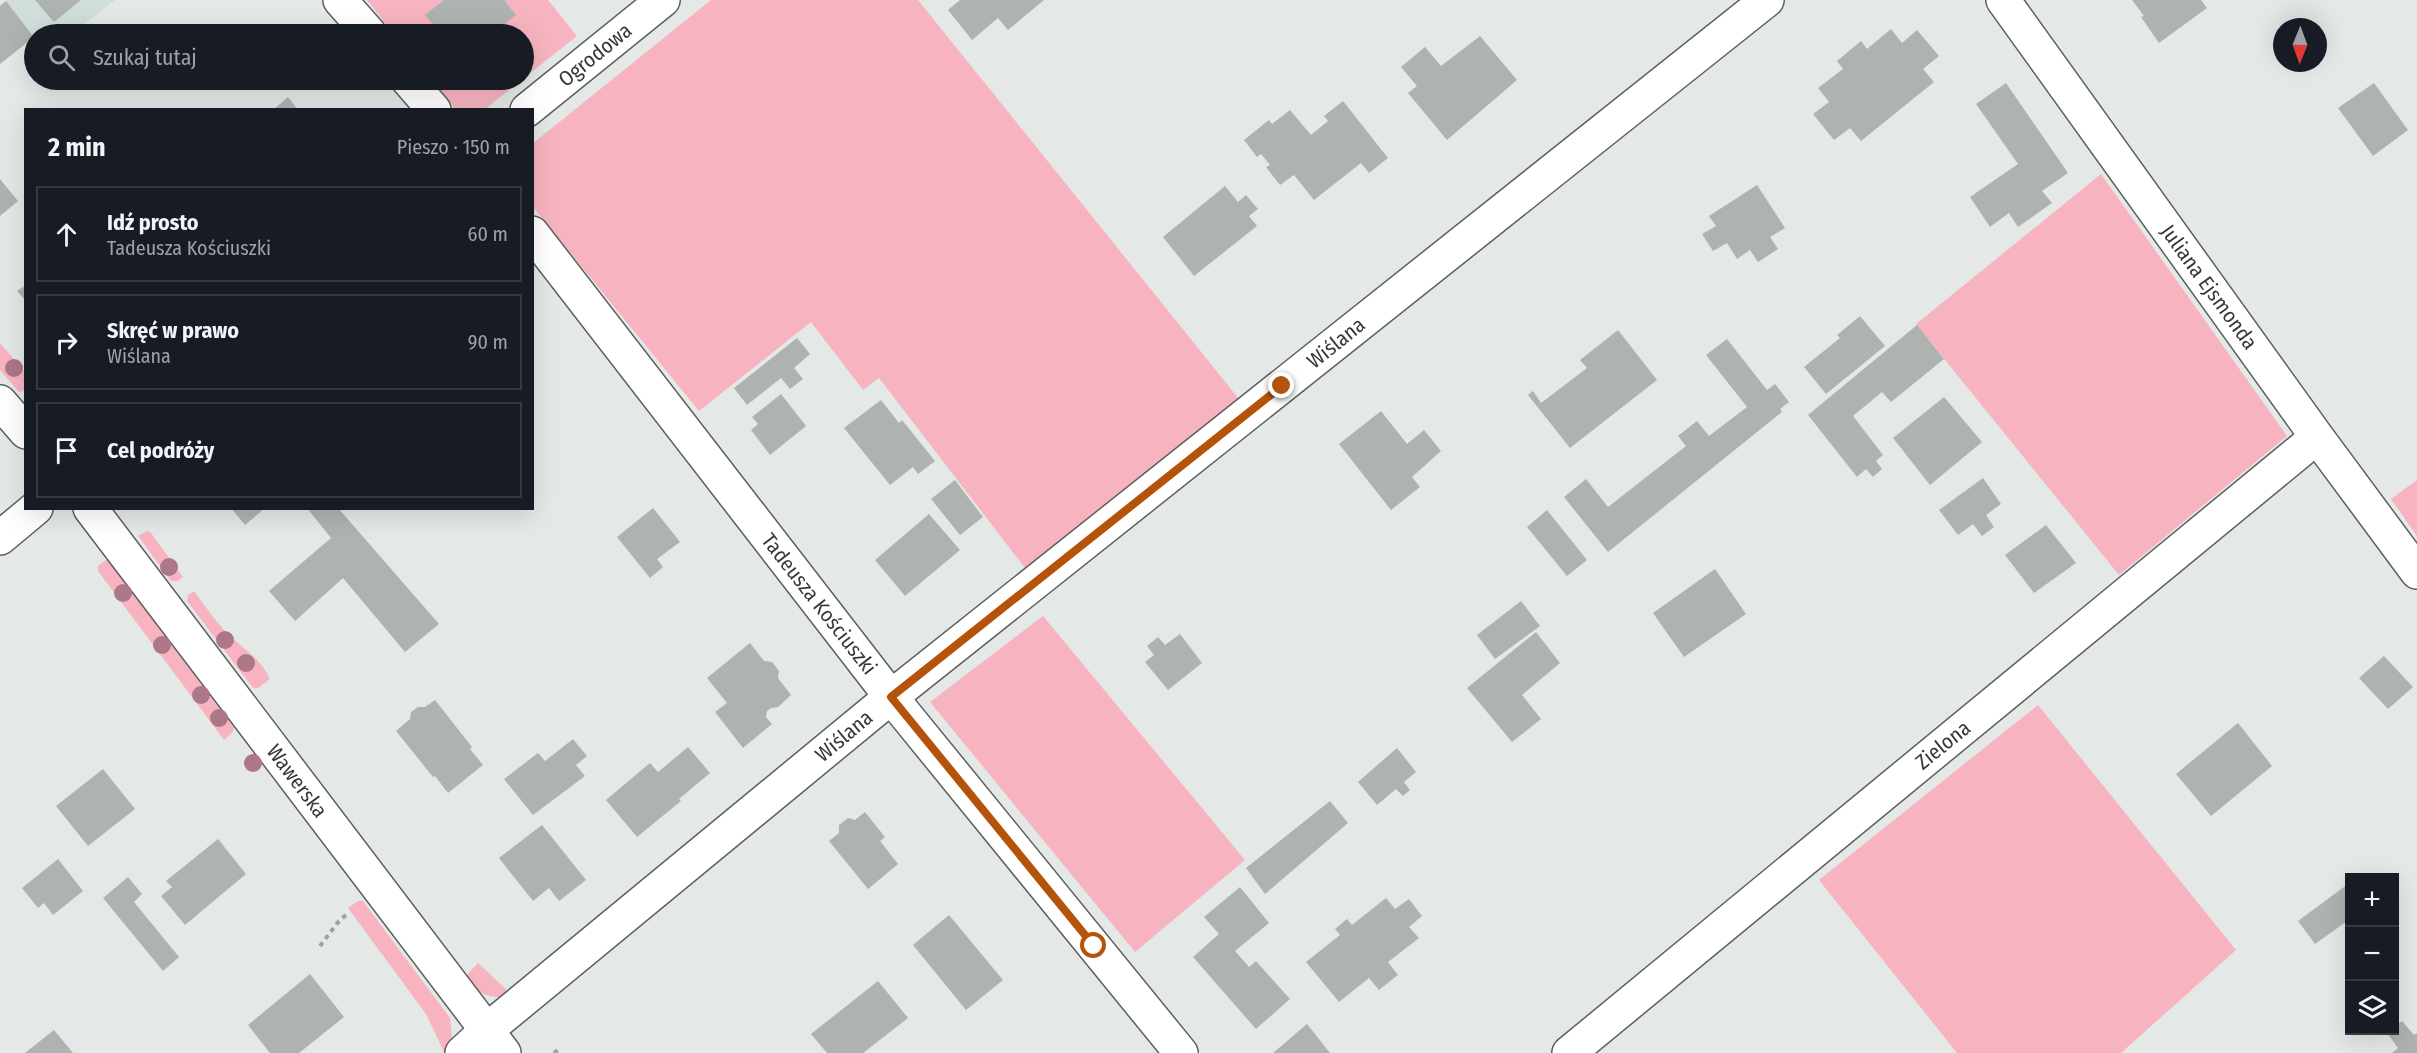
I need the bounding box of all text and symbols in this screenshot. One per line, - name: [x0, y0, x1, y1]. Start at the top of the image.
- street label: Ogrodowa: [553, 18, 637, 92]
- north arrow: [2273, 18, 2327, 72]
- search box: [24, 24, 534, 90]
- icon: search: [45, 41, 78, 74]
- text: Szukaj tutaj: [93, 44, 197, 71]
- text: 2 min: [48, 132, 106, 163]
- text: Pieszo · 150 m: [397, 135, 510, 159]
- text: Idź prosto: [107, 209, 199, 236]
- icon: ahead: [50, 218, 83, 251]
- street label: Juliana Ejsmonda: [2155, 219, 2263, 355]
- text: 60 m: [468, 222, 508, 246]
- text: Tadeusza Kościuszki: [107, 236, 271, 260]
- street label: Wiślana: [1302, 312, 1370, 374]
- text: Skręć w prawo: [107, 317, 239, 344]
- icon: right: [50, 326, 83, 359]
- text: 90 m: [468, 330, 508, 354]
- text: Wiślana: [107, 344, 171, 368]
- route end: [1268, 372, 1294, 398]
- icon: arrive: [50, 434, 83, 467]
- text: Cel podróży: [107, 437, 214, 464]
- street label: Tadeusza Kościuszki: [756, 528, 882, 680]
- street label: Wiślana: [810, 704, 878, 768]
- street label: Zielona: [1910, 715, 1976, 775]
- street label: Wawerska: [261, 739, 333, 823]
- map controls: [2345, 873, 2399, 1035]
- button: +: [2345, 873, 2399, 927]
- button: −: [2345, 927, 2399, 981]
- route start: [1080, 932, 1106, 958]
- button: layers: [2345, 981, 2399, 1035]

